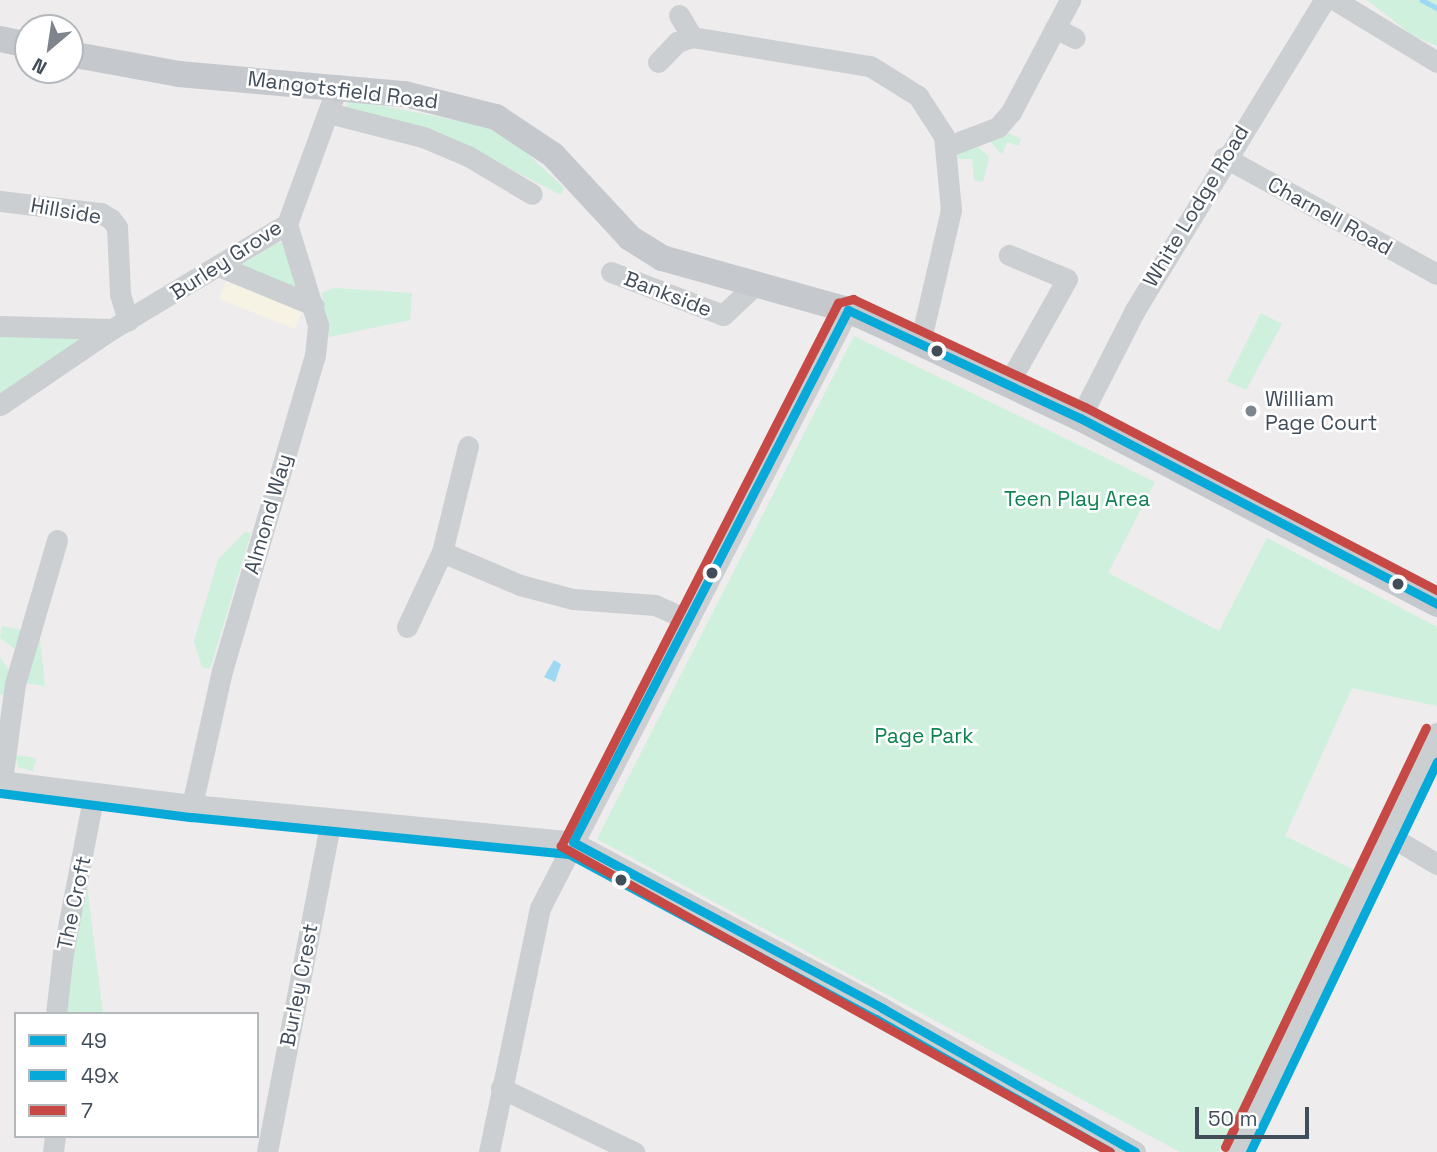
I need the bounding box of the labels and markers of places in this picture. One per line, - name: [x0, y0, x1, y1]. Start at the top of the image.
- unlabelled marker: [930, 344, 944, 358]
- place label: William Page Court: [1265, 386, 1377, 436]
- marker: William Page Court: [1243, 403, 1259, 419]
- unlabelled marker: [705, 566, 719, 580]
- unlabelled marker: [1391, 577, 1405, 591]
- unlabelled marker: [614, 873, 628, 887]

